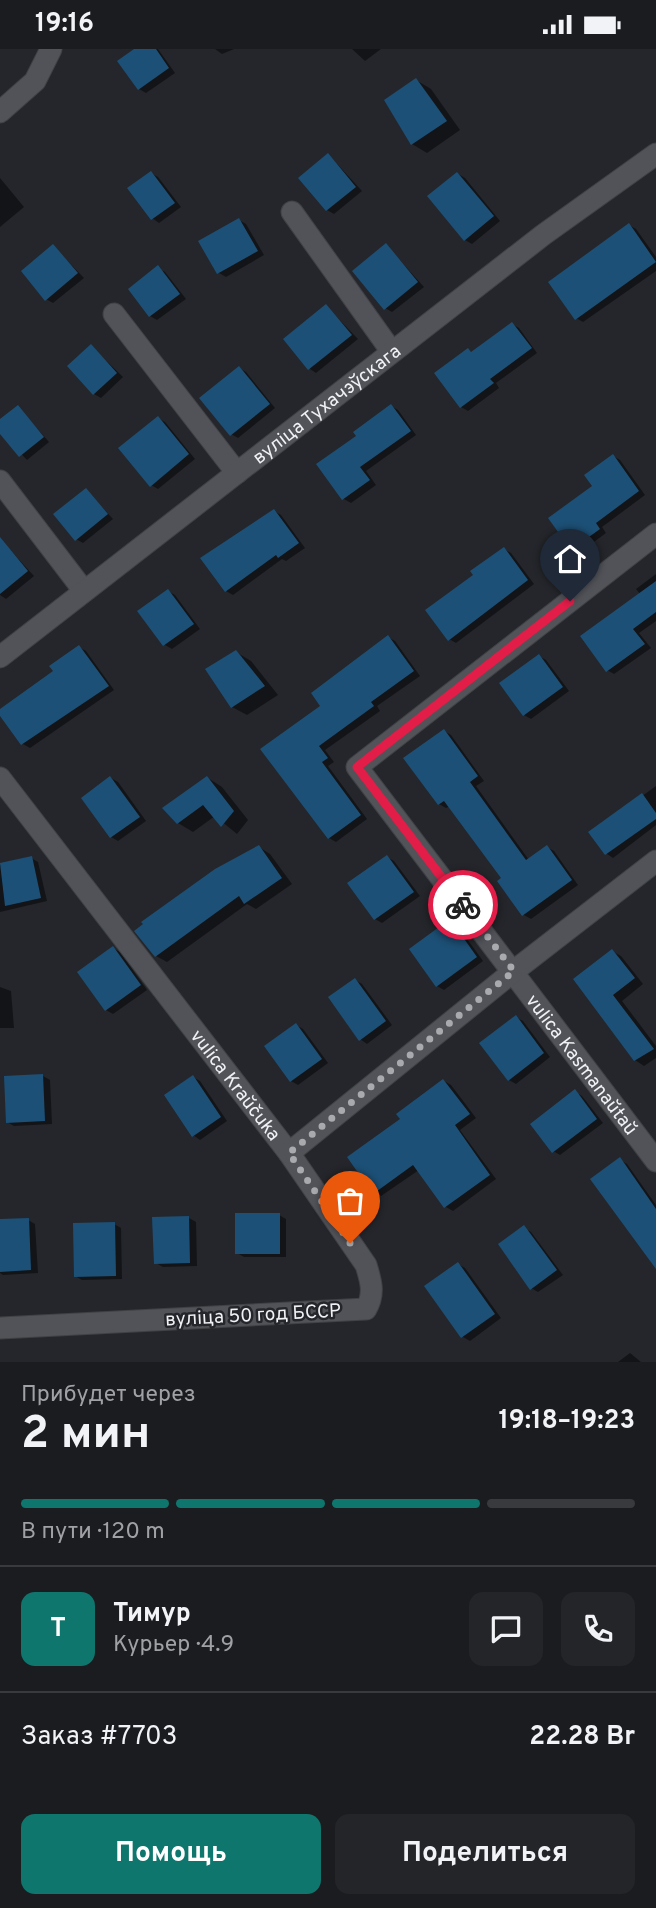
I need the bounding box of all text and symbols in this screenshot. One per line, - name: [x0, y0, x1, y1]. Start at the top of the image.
- text: 19:16: [35, 8, 94, 41]
- street label: вуліца Тухачэўскага: [248, 340, 406, 470]
- pin: [540, 529, 600, 601]
- icon: home: [551, 540, 589, 578]
- courier: [428, 870, 498, 940]
- icon: bike: [444, 886, 482, 924]
- street label: vulica Kasmanaŭtaŭ: [520, 990, 642, 1141]
- street label: vulica Kraŭčuka: [184, 1025, 285, 1146]
- pin: [320, 1171, 380, 1243]
- icon: bag: [331, 1182, 369, 1220]
- street label: вуліца 50 год БССР: [165, 1299, 342, 1333]
- text: Прибудет через: [21, 1381, 196, 1410]
- text: 19:18–19:23: [498, 1405, 635, 1438]
- text: 2 мин: [21, 1406, 150, 1465]
- text: В пути · 120 m: [21, 1518, 165, 1547]
- button: chat: [469, 1592, 543, 1666]
- button: phone: [561, 1592, 635, 1666]
- text: Тимур: [113, 1598, 191, 1631]
- text: Т: [50, 1613, 66, 1646]
- text: Курьер · 4.9: [113, 1631, 234, 1660]
- text: Заказ #7703: [21, 1721, 177, 1754]
- text: 22.28 Br: [529, 1721, 635, 1754]
- button: Помощь: [21, 1814, 321, 1894]
- button: Поделиться: [335, 1814, 635, 1894]

